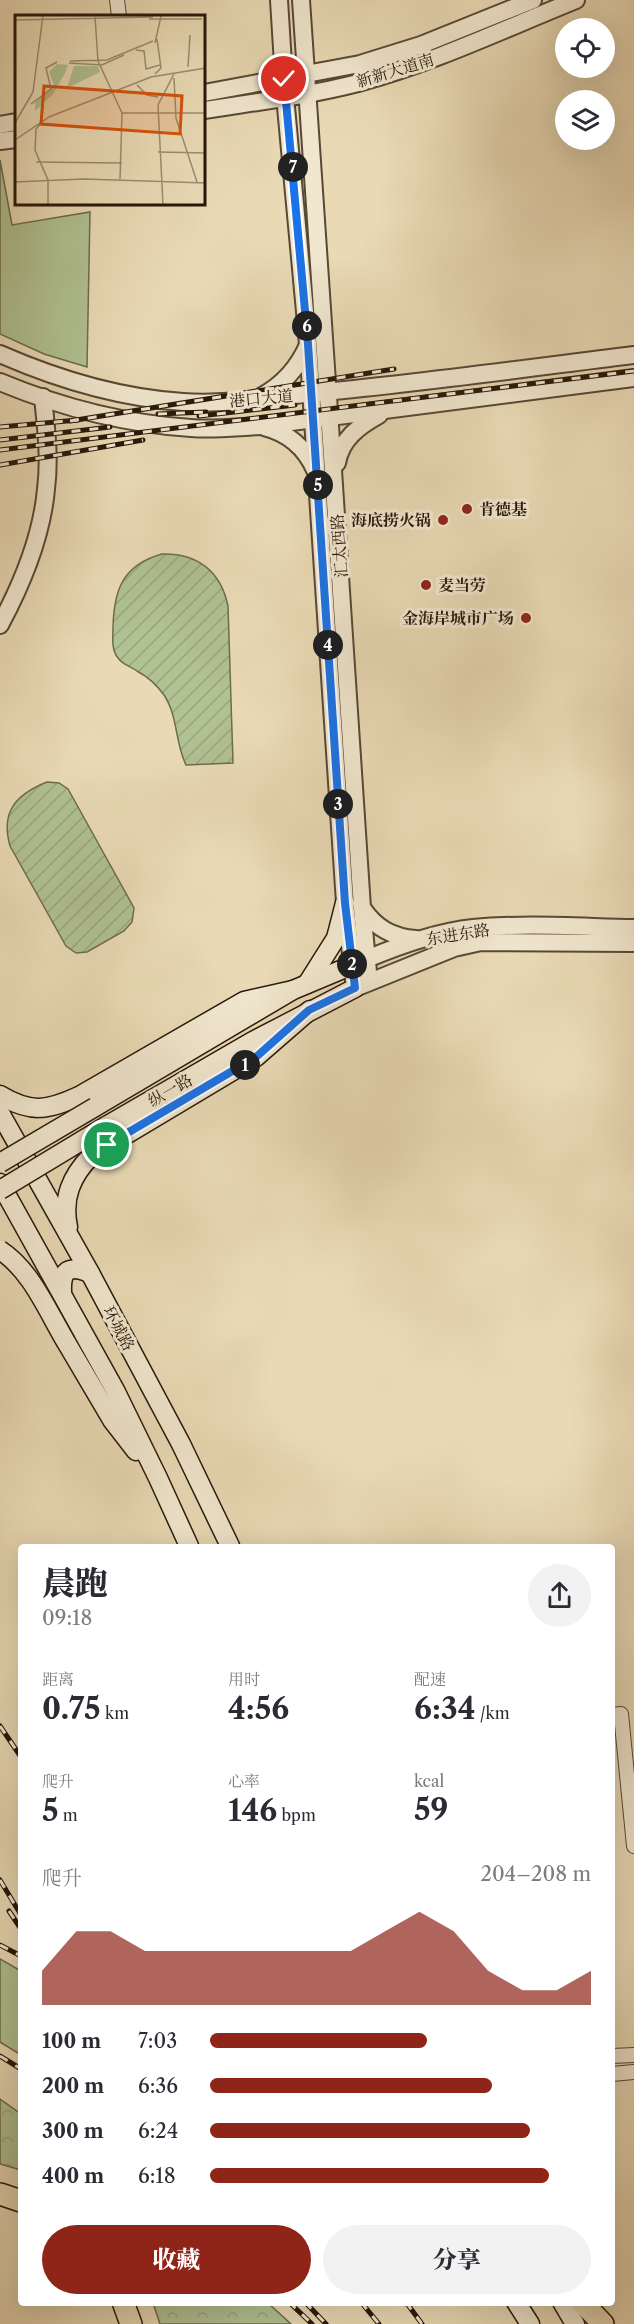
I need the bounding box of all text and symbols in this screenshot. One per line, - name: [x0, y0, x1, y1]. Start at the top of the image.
- inset map: [15, 15, 206, 206]
- map controls: [555, 18, 615, 150]
- button: locate: [555, 18, 615, 78]
- street label: 新新大道南: [354, 49, 436, 91]
- pin: [258, 53, 309, 104]
- icon: check: [267, 62, 300, 95]
- button: layers: [555, 90, 615, 150]
- pin: 7: [278, 152, 308, 182]
- text: 7: [289, 157, 297, 177]
- pin: 6: [292, 311, 322, 341]
- text: 6: [302, 316, 312, 336]
- street label: 港口大道: [228, 385, 294, 411]
- pin: 5: [303, 470, 333, 500]
- text: 5: [314, 475, 322, 495]
- place label: 肯德基: [479, 499, 527, 519]
- marker: 肯德基: [460, 502, 474, 516]
- place label: 海底捞火锅: [351, 510, 431, 530]
- street label: 汇太西路: [327, 513, 351, 579]
- marker: 海底捞火锅: [436, 513, 450, 527]
- place label: 麦当劳: [438, 575, 486, 595]
- marker: 麦当劳: [419, 578, 433, 592]
- place label: 金海岸城市广场: [402, 608, 514, 628]
- marker: 金海岸城市广场: [519, 611, 533, 625]
- pin: 4: [313, 630, 343, 660]
- text: 4: [323, 635, 333, 655]
- pin: 3: [323, 789, 353, 819]
- text: 3: [333, 794, 343, 814]
- street label: 东进东路: [425, 919, 491, 949]
- pin: 2: [337, 949, 367, 979]
- text: 2: [347, 954, 357, 974]
- pin: 1: [230, 1050, 260, 1080]
- text: 1: [241, 1055, 249, 1075]
- street label: 纵一路: [144, 1069, 196, 1111]
- pin: [81, 1119, 132, 1170]
- icon: arrive: [90, 1128, 123, 1161]
- street label: 环城路: [99, 1302, 139, 1354]
- text: 晨跑: [42, 1563, 108, 1604]
- button: share: [528, 1564, 591, 1627]
- text: 09:18: [42, 1606, 92, 1630]
- text: 距离: [42, 1669, 74, 1689]
- text: 用时: [228, 1669, 260, 1689]
- text: 配速: [414, 1669, 446, 1689]
- text: 0.75: [42, 1690, 101, 1727]
- text: 4:56: [228, 1690, 289, 1727]
- text: 6:34: [414, 1690, 476, 1727]
- text: km: [101, 1703, 129, 1723]
- text: /km: [476, 1703, 510, 1723]
- text: 爬升: [42, 1771, 74, 1791]
- text: 心率: [228, 1771, 260, 1791]
- text: kcal: [414, 1771, 444, 1791]
- text: 59: [414, 1791, 448, 1828]
- text: 5: [42, 1792, 59, 1829]
- text: 146: [228, 1792, 277, 1829]
- text: m: [59, 1805, 78, 1825]
- text: bpm: [277, 1805, 316, 1825]
- text: 204–208 m: [480, 1862, 591, 1886]
- text: 爬升: [42, 1866, 82, 1890]
- text: 100 m: [42, 2029, 101, 2053]
- text: 7:03: [138, 2029, 177, 2053]
- text: 200 m: [42, 2074, 104, 2098]
- text: 6:36: [138, 2074, 178, 2098]
- text: 300 m: [42, 2119, 104, 2143]
- text: 6:24: [138, 2119, 178, 2143]
- text: 400 m: [42, 2164, 104, 2188]
- text: 6:18: [138, 2164, 176, 2188]
- button: 收藏: [42, 2225, 311, 2294]
- button: 分享: [323, 2225, 591, 2294]

